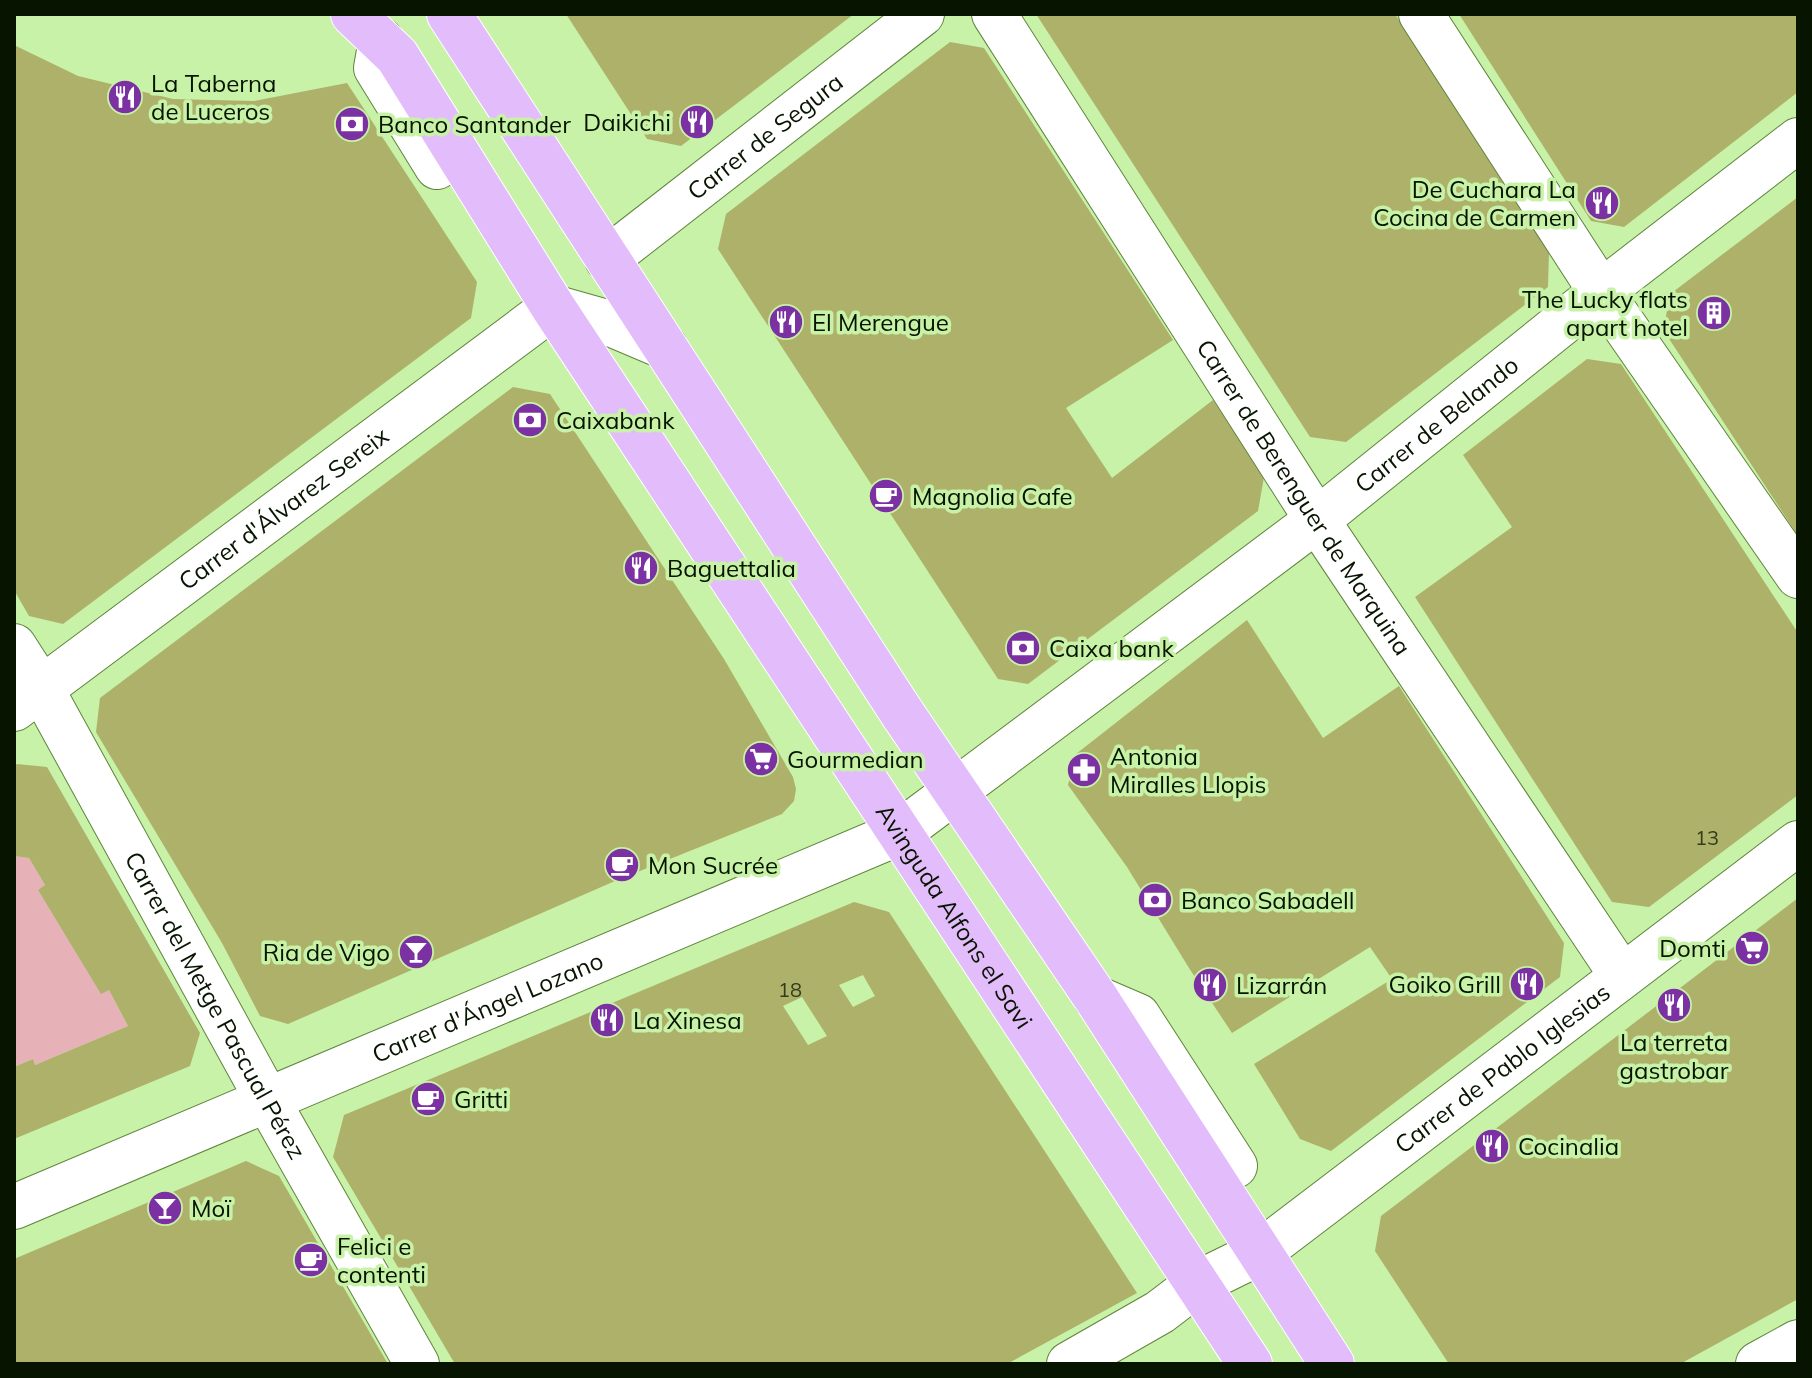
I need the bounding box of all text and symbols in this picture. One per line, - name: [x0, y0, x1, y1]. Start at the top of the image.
- street label: Carrer de Segura: [681, 66, 849, 206]
- place label: La Taberna de Luceros: [151, 68, 276, 126]
- restaurant icon: La Taberna de Luceros: [106, 78, 144, 116]
- restaurant icon: Daikichi: [678, 103, 716, 141]
- bank icon: Banco Santander: [333, 105, 371, 143]
- place label: Daikichi: [583, 107, 671, 137]
- place label: Banco Santander: [378, 109, 571, 139]
- place label: De Cuchara La Cocina de Carmen: [1373, 174, 1576, 232]
- restaurant icon: De Cuchara La Cocina de Carmen: [1583, 184, 1621, 222]
- place label: The Lucky flats apart hotel: [1522, 284, 1688, 342]
- building icon: The Lucky flats apart hotel: [1695, 294, 1733, 332]
- restaurant icon: El Merengue: [767, 303, 805, 341]
- place label: El Merengue: [812, 307, 949, 337]
- street label: Carrer de Berenguer de Marquina: [1190, 334, 1418, 661]
- street label: Carrer de Belando: [1348, 350, 1524, 499]
- bank icon: Caixabank: [511, 401, 549, 439]
- place label: Caixabank: [556, 405, 675, 435]
- street label: Carrer d'Álvarez Sereix: [172, 420, 394, 596]
- cafe icon: Magnolia Cafe: [867, 477, 905, 515]
- place label: Magnolia Cafe: [912, 481, 1073, 511]
- restaurant icon: Baguettalia: [622, 549, 660, 587]
- place label: Baguettalia: [667, 553, 796, 583]
- bank icon: Caixa bank: [1004, 629, 1042, 667]
- place label: Caixa bank: [1049, 633, 1174, 663]
- supermarket icon: Gourmedian: [742, 740, 780, 778]
- place label: Antonia Miralles Llopis: [1110, 741, 1266, 799]
- place label: Gourmedian: [787, 744, 924, 774]
- pharmacy icon: Antonia Miralles Llopis: [1065, 751, 1103, 789]
- street label: Avinguda Alfons el Savi: [870, 798, 1040, 1034]
- house number: 13: [1695, 825, 1719, 850]
- street label: Carrer del Metge Pascual Pérez: [119, 846, 313, 1164]
- cafe icon: Mon Sucrée: [603, 846, 641, 884]
- place label: Mon Sucrée: [648, 850, 778, 880]
- bank icon: Banco Sabadell: [1136, 881, 1174, 919]
- place label: Banco Sabadell: [1181, 885, 1354, 915]
- supermarket icon: Domti: [1733, 929, 1771, 967]
- bar icon: Ria de Vigo: [397, 933, 435, 971]
- place label: Domti: [1659, 933, 1726, 963]
- place label: Ria de Vigo: [263, 937, 390, 967]
- street label: Carrer d'Ángel Lozano: [367, 945, 607, 1069]
- restaurant icon: Goiko Grill: [1508, 965, 1546, 1003]
- restaurant icon: Lizarrán: [1191, 966, 1229, 1004]
- place label: Goiko Grill: [1389, 969, 1501, 999]
- place label: Lizarrán: [1236, 970, 1327, 1000]
- house number: 18: [778, 977, 802, 1002]
- street label: Carrer de Pablo Iglesias: [1389, 977, 1616, 1159]
- restaurant icon: La terreta gastrobar: [1655, 986, 1693, 1024]
- restaurant icon: La Xinesa: [588, 1001, 626, 1039]
- place label: La Xinesa: [633, 1005, 742, 1035]
- place label: La terreta gastrobar: [1620, 1027, 1729, 1085]
- cafe icon: Gritti: [409, 1080, 447, 1118]
- place label: Gritti: [454, 1084, 508, 1114]
- restaurant icon: Cocinalia: [1473, 1127, 1511, 1165]
- place label: Cocinalia: [1518, 1131, 1619, 1161]
- bar icon: Moï: [146, 1189, 184, 1227]
- place label: Moï: [191, 1193, 231, 1223]
- place label: Felici e contenti: [337, 1231, 426, 1289]
- cafe icon: Felici e contenti: [292, 1241, 330, 1279]

